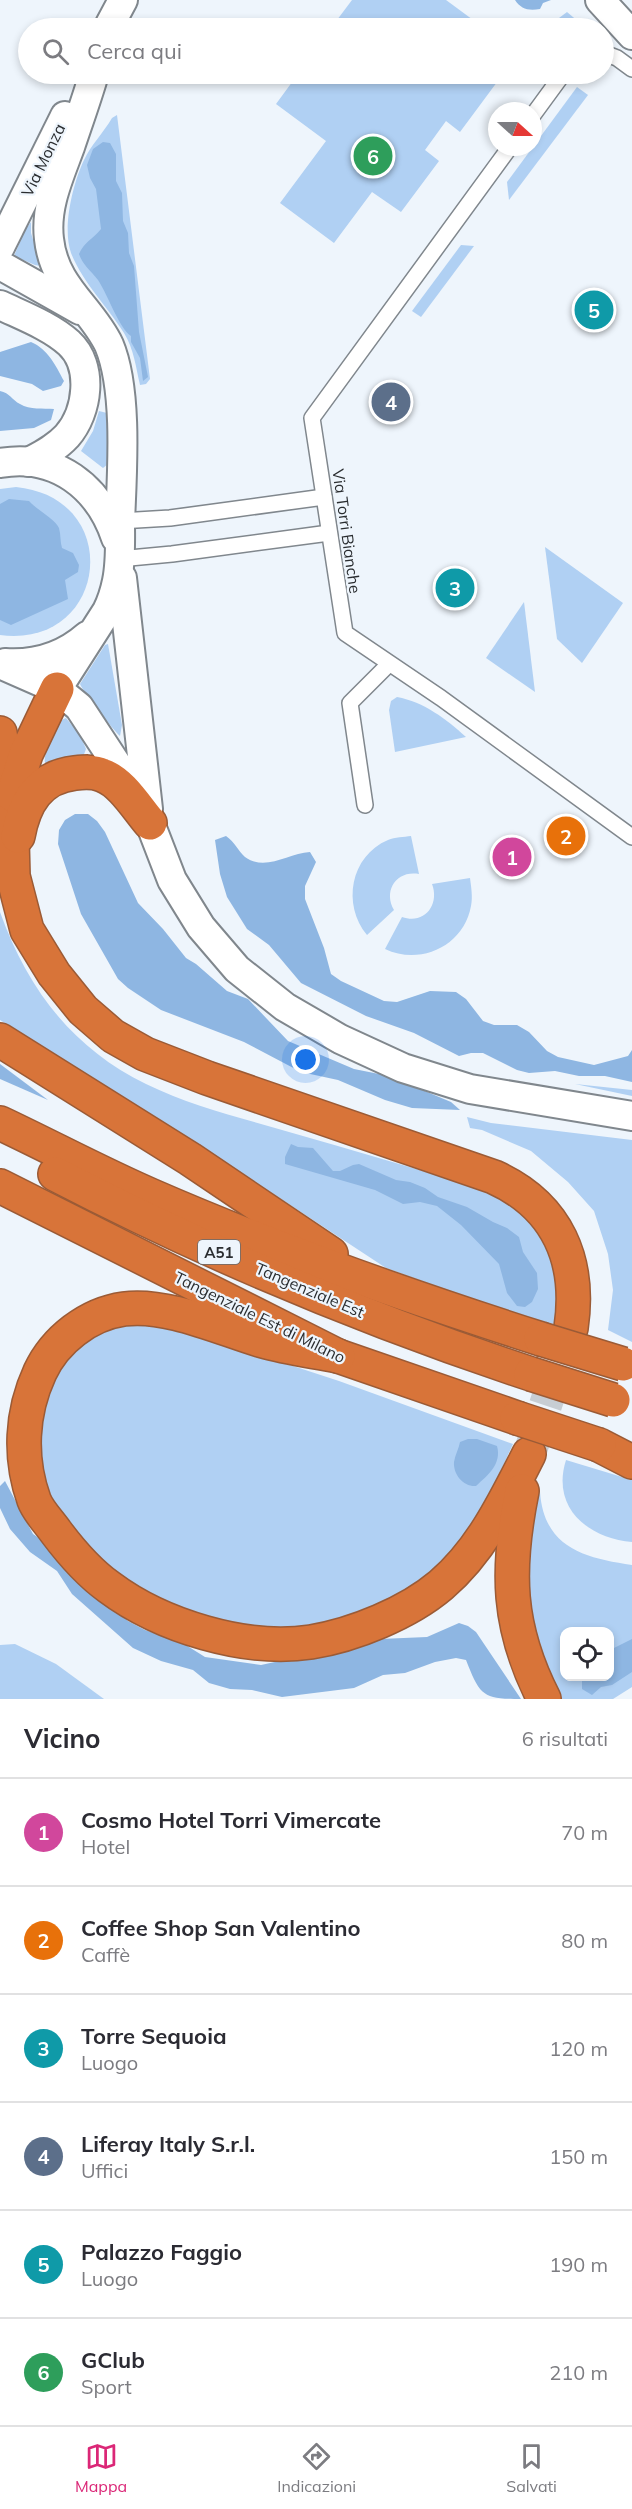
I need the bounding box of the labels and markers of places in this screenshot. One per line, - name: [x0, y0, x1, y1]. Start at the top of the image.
- pin: 6: [354, 134, 392, 178]
- pin: 5: [574, 288, 614, 332]
- pin: 4: [372, 380, 410, 424]
- pin: 3: [436, 566, 474, 610]
- pin: 2: [546, 814, 586, 858]
- pin: 1: [492, 834, 532, 880]

